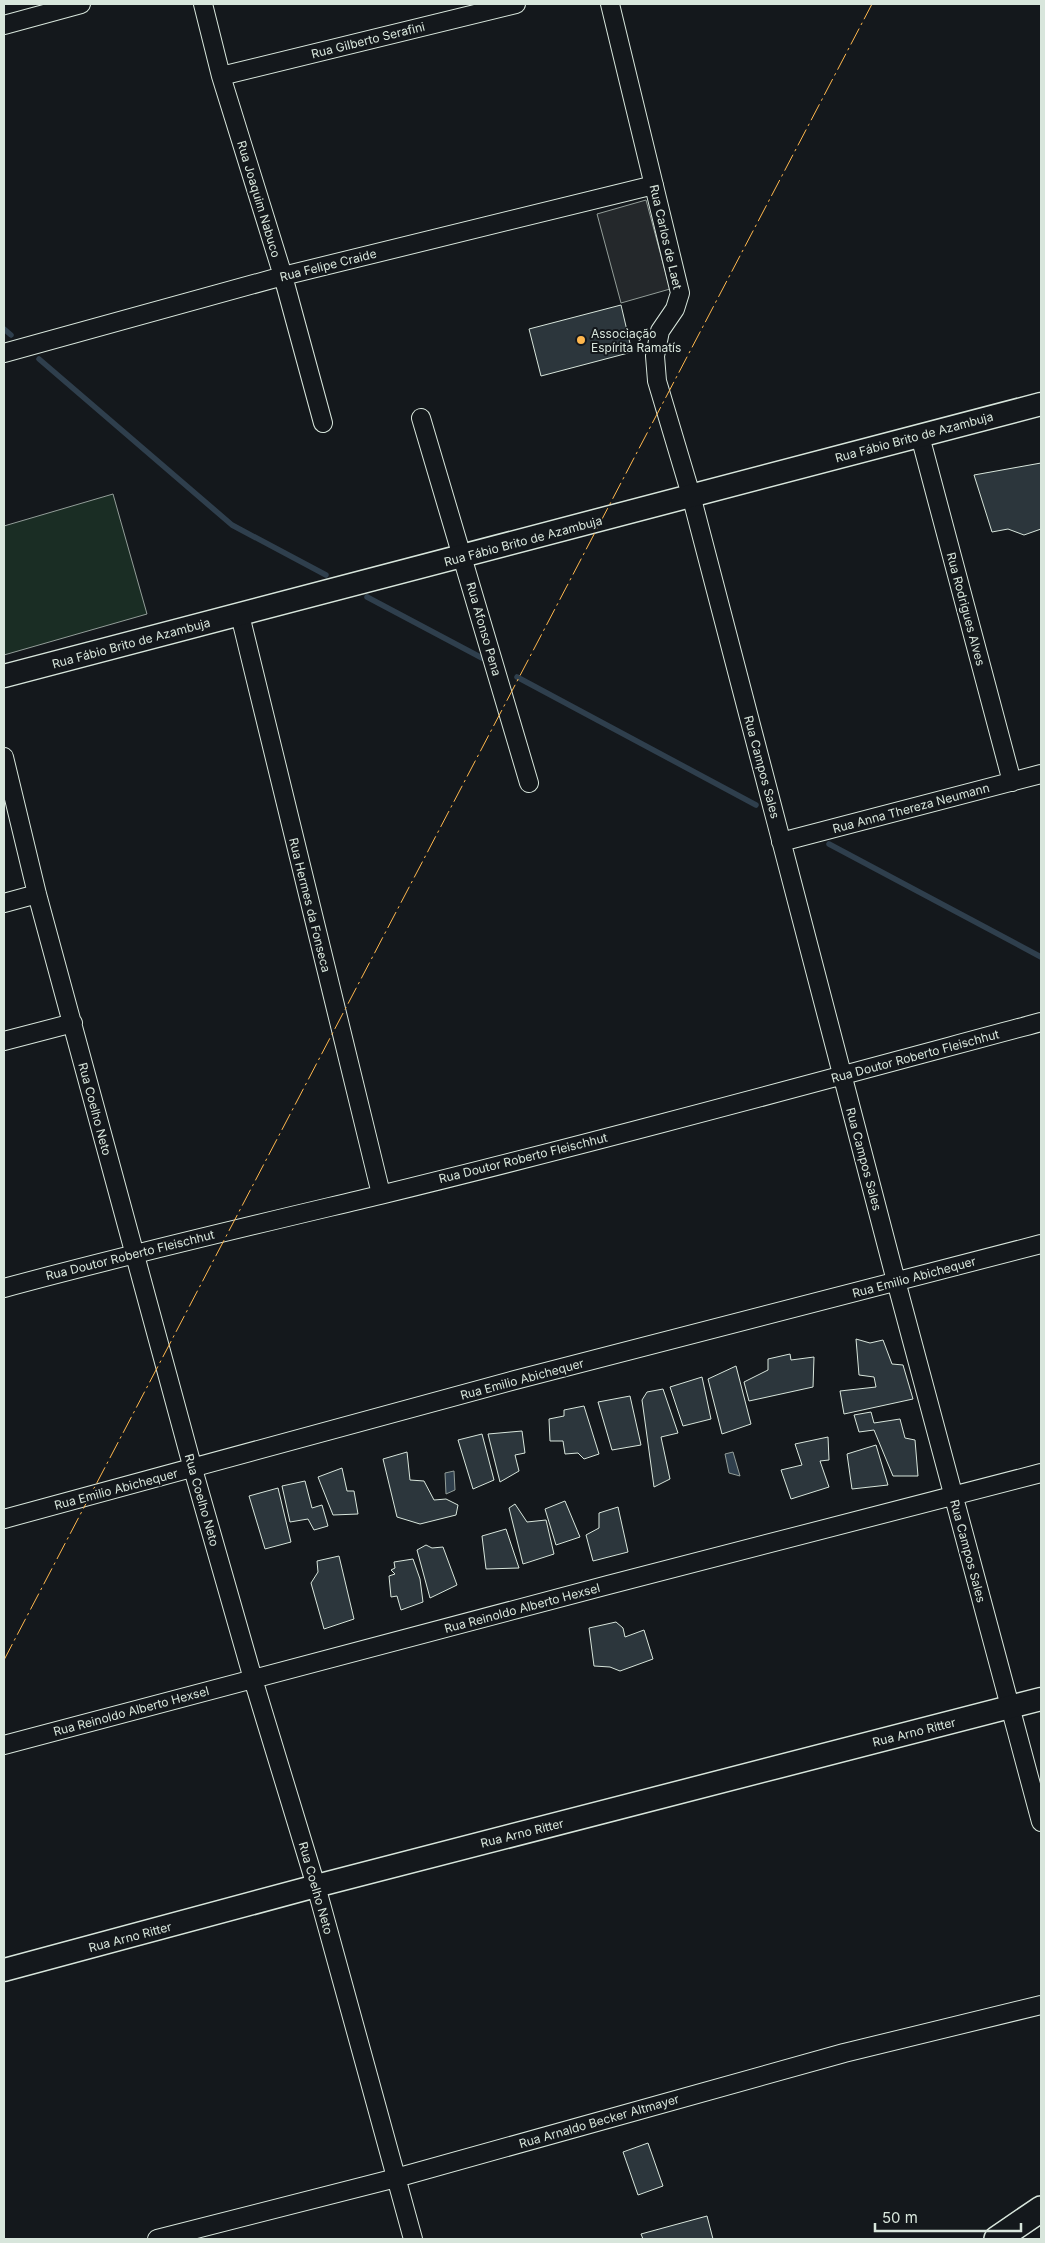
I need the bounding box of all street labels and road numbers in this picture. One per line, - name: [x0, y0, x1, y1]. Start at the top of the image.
- street label: Rua Gilberto Serafini: [310, 19, 426, 61]
- street label: Rua Joaquim Nabuco: [234, 139, 284, 259]
- street label: Rua Carlos de Laet: [647, 183, 685, 291]
- street label: Rua Felipe Craide: [278, 246, 378, 284]
- street label: Rua Fábio Brito de Azambuja: [833, 409, 995, 465]
- street label: Rua Fábio Brito de Azambuja: [442, 513, 604, 569]
- street label: Rua Rodrigues Alves: [944, 551, 988, 667]
- street label: Rua Afonso Pena: [463, 580, 505, 678]
- street label: Rua Fábio Brito de Azambuja: [50, 615, 212, 671]
- street label: Rua Campos Sales: [741, 714, 783, 820]
- street label: Rua Anna Thereza Neumann: [831, 780, 991, 836]
- street label: Rua Hermes da Fonseca: [286, 836, 334, 974]
- street label: Rua Doutor Roberto Fleischhut: [829, 1026, 1001, 1086]
- street label: Rua Coelho Neto: [75, 1061, 115, 1157]
- street label: Rua Campos Sales: [843, 1106, 885, 1212]
- street label: Rua Doutor Roberto Fleischhut: [437, 1130, 609, 1186]
- street label: Rua Doutor Roberto Fleischhut: [44, 1227, 216, 1283]
- street label: Rua Emilio Abichequer: [851, 1253, 978, 1301]
- street label: Rua Emilio Abichequer: [459, 1355, 586, 1403]
- street label: Rua Coelho Neto: [182, 1452, 222, 1548]
- street label: Rua Emilio Abichequer: [53, 1465, 180, 1513]
- street label: Rua Campos Sales: [947, 1498, 989, 1604]
- street label: Rua Reinoldo Alberto Hexsel: [443, 1580, 601, 1636]
- street label: Rua Reinoldo Alberto Hexsel: [52, 1683, 210, 1739]
- street label: Rua Arno Ritter: [871, 1714, 958, 1750]
- street label: Rua Arno Ritter: [479, 1815, 566, 1851]
- street label: Rua Coelho Neto: [296, 1840, 336, 1936]
- street label: Rua Arno Ritter: [87, 1919, 174, 1955]
- street label: Rua Arnaldo Becker Altmayer: [517, 2091, 681, 2151]

